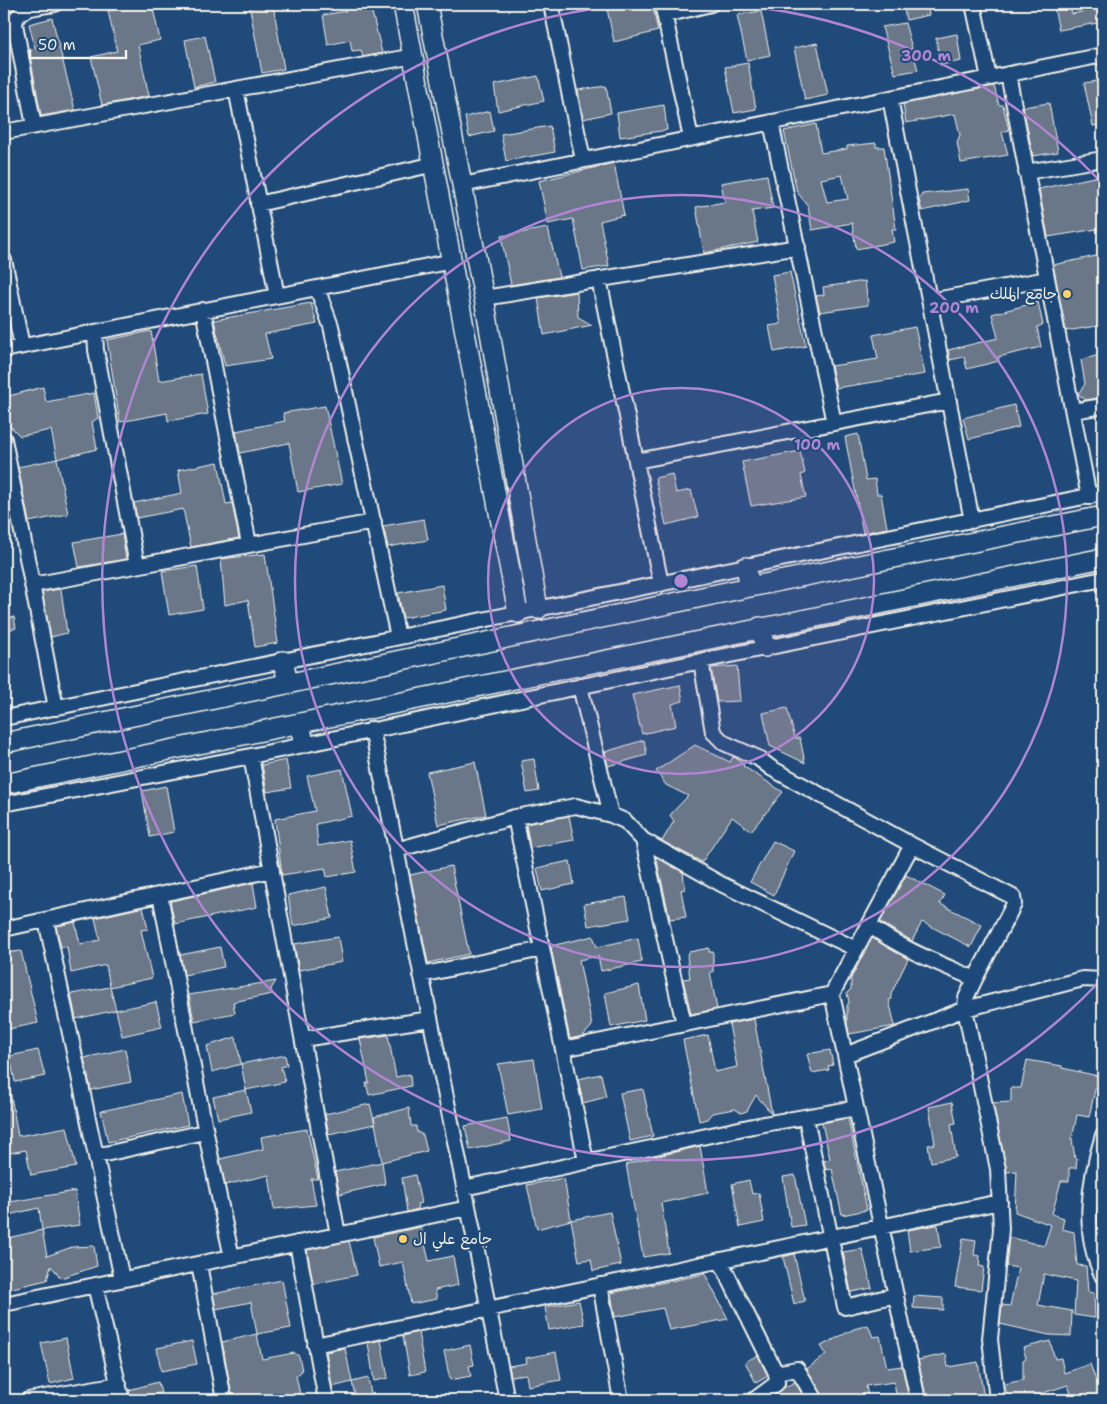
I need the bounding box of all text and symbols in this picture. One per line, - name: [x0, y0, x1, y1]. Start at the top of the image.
- scale bar: [30, 28, 126, 60]
- text: 50 m: [38, 35, 76, 55]
- text: 300 m: [901, 46, 951, 66]
- place label: جامع الملك: [990, 284, 1057, 305]
- marker: جامع الملك: [1061, 288, 1073, 300]
- text: 200 m: [929, 298, 979, 318]
- text: 100 m: [794, 435, 840, 455]
- centre of rings: [672, 572, 690, 590]
- place label: جامع علي ال: [413, 1229, 492, 1252]
- marker: جامع علي ال: [397, 1233, 409, 1245]

